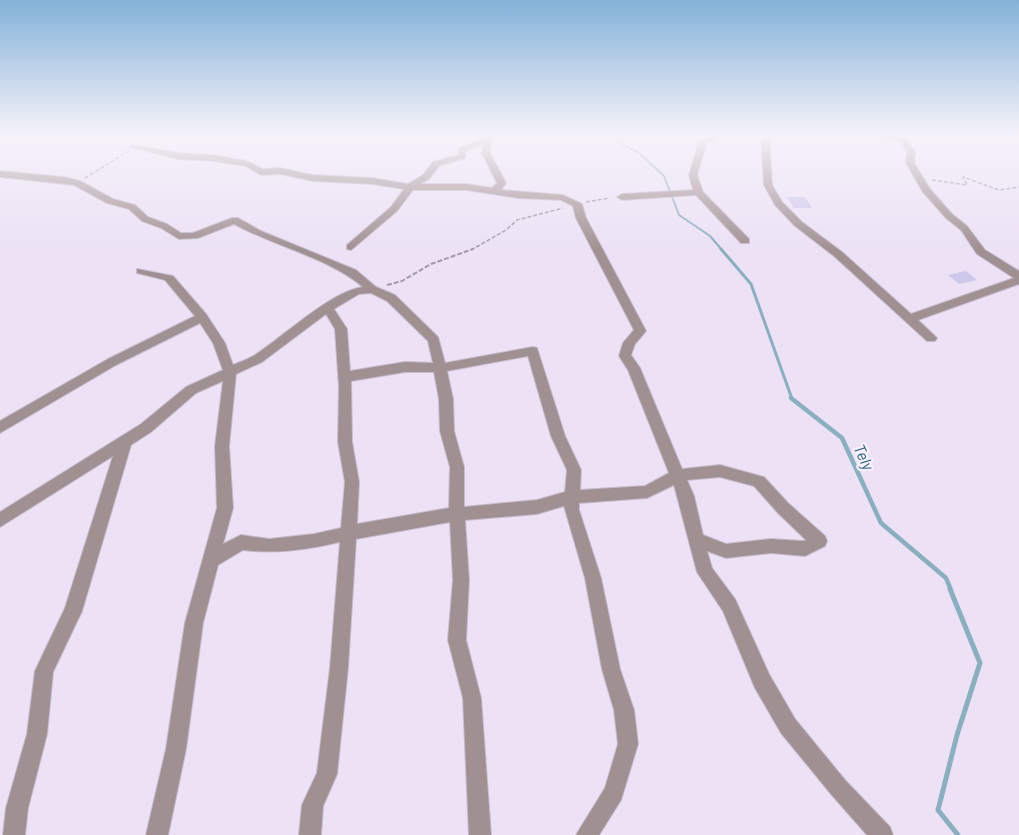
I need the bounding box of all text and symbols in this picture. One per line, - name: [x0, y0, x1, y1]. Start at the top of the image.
- water label: Tely: [850, 441, 879, 474]

